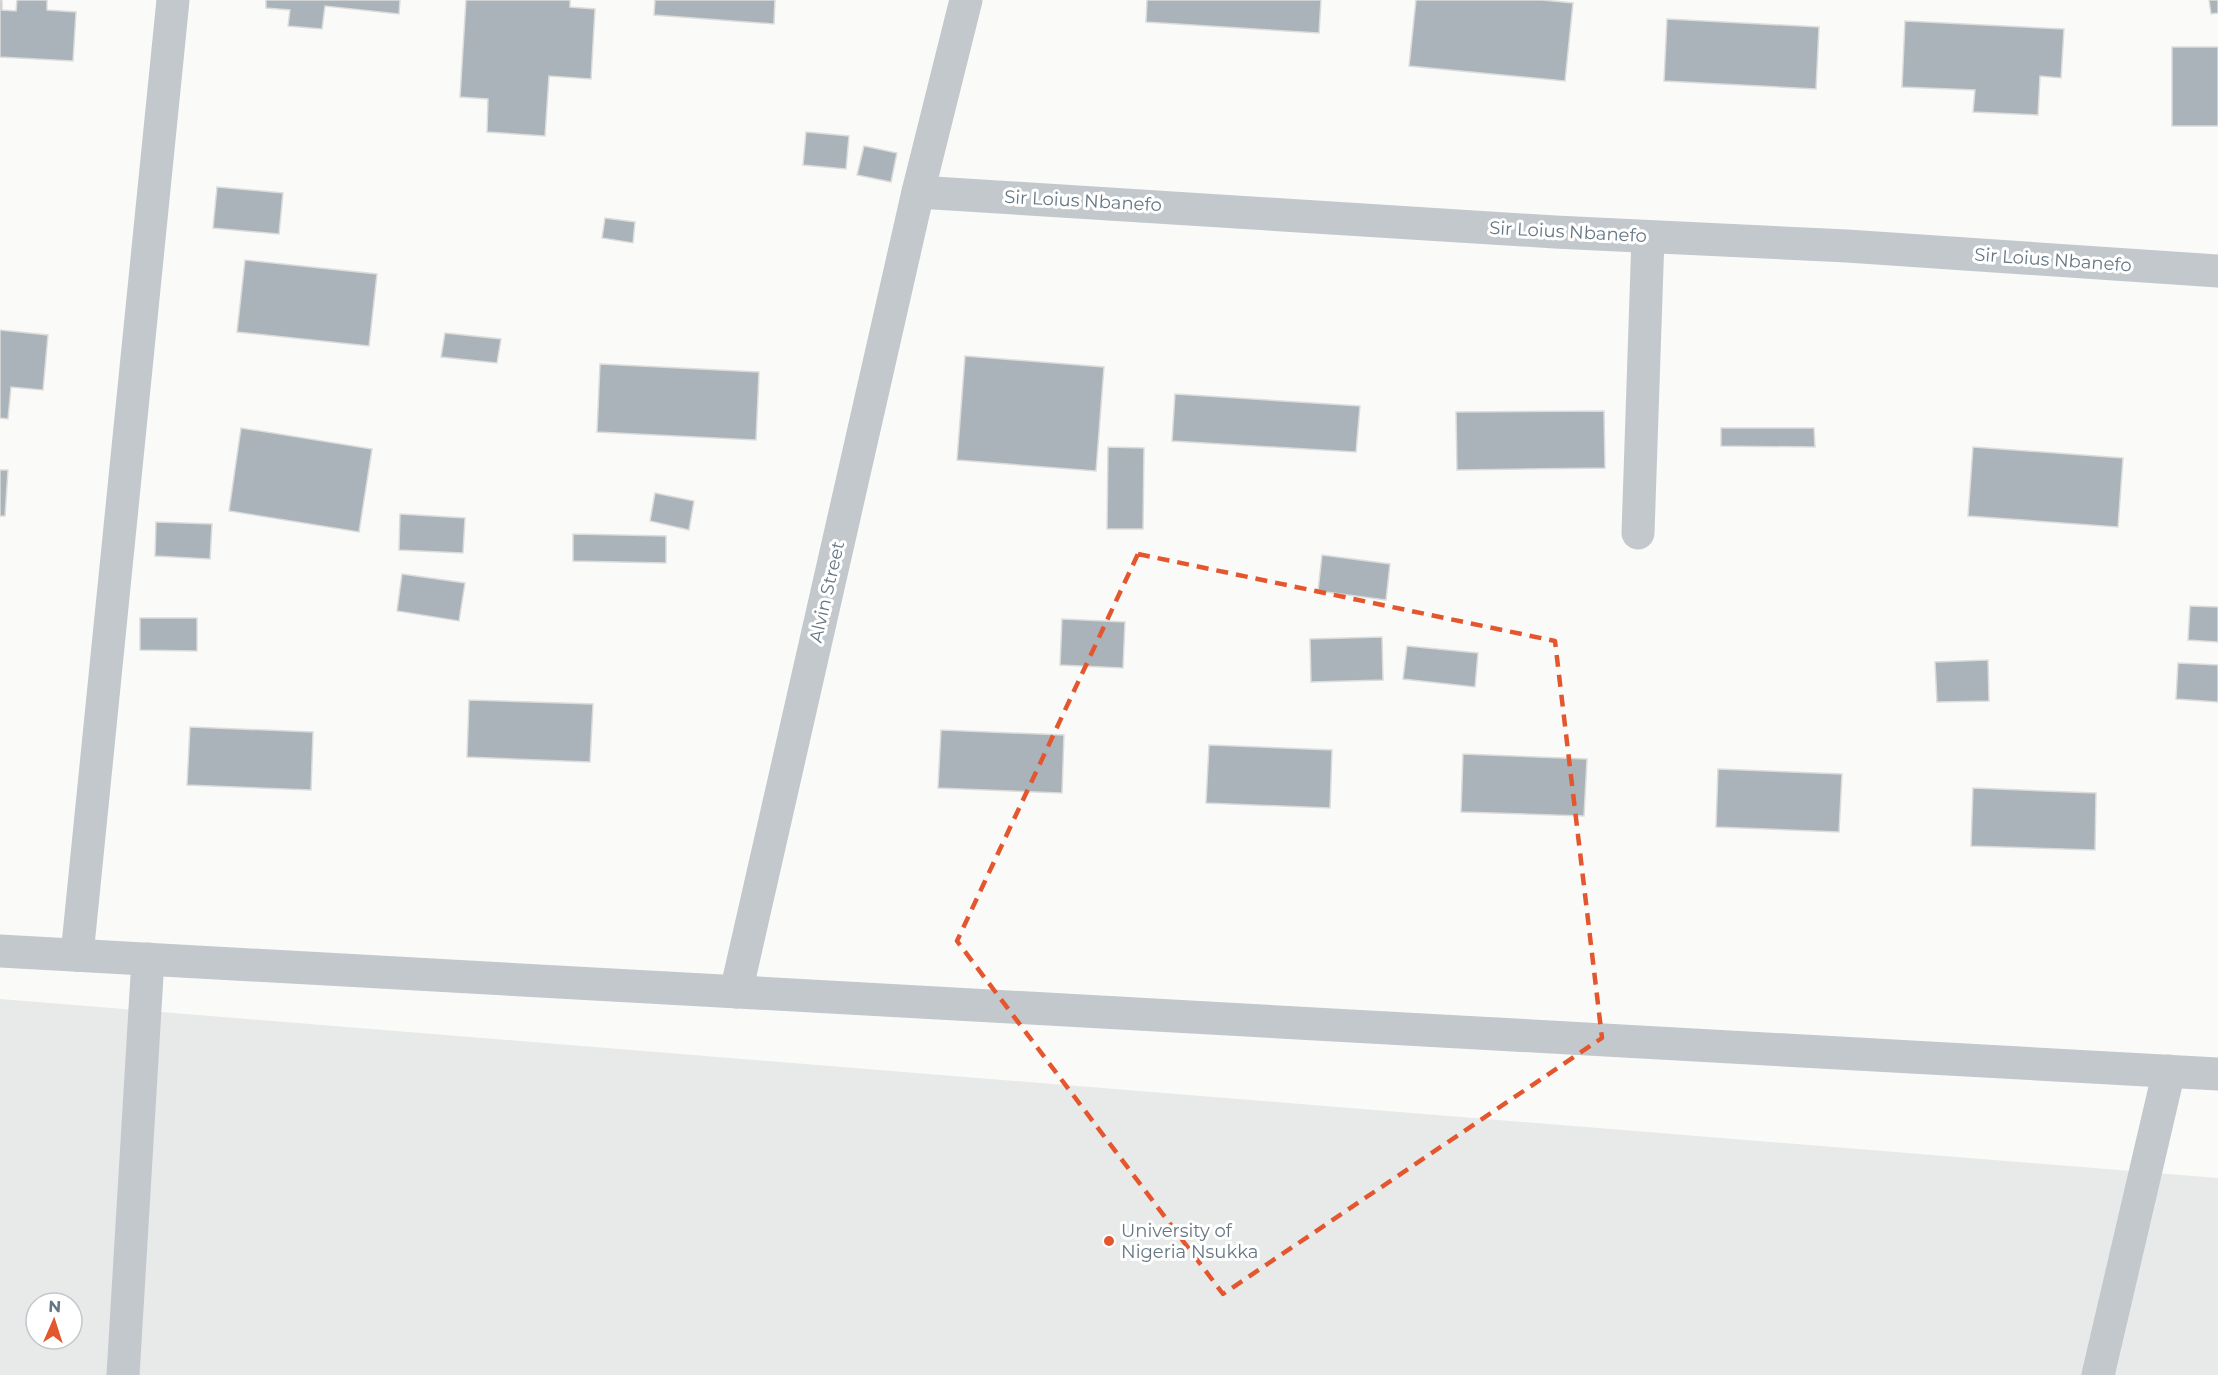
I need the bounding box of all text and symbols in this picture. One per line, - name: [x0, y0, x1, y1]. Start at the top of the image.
- street label: Sir Loius Nbanefo: [1004, 186, 1162, 216]
- street label: Sir Loius Nbanefo: [1489, 217, 1647, 247]
- street label: Sir Loius Nbanefo: [1974, 244, 2132, 276]
- street label: Alvin Street: [805, 539, 849, 645]
- place label: University of Nigeria Nsukka: [1121, 1220, 1258, 1263]
- marker: University of Nigeria Nsukka: [1102, 1234, 1116, 1248]
- north arrow: [24, 1291, 84, 1351]
- text: N: [48, 1297, 62, 1316]

